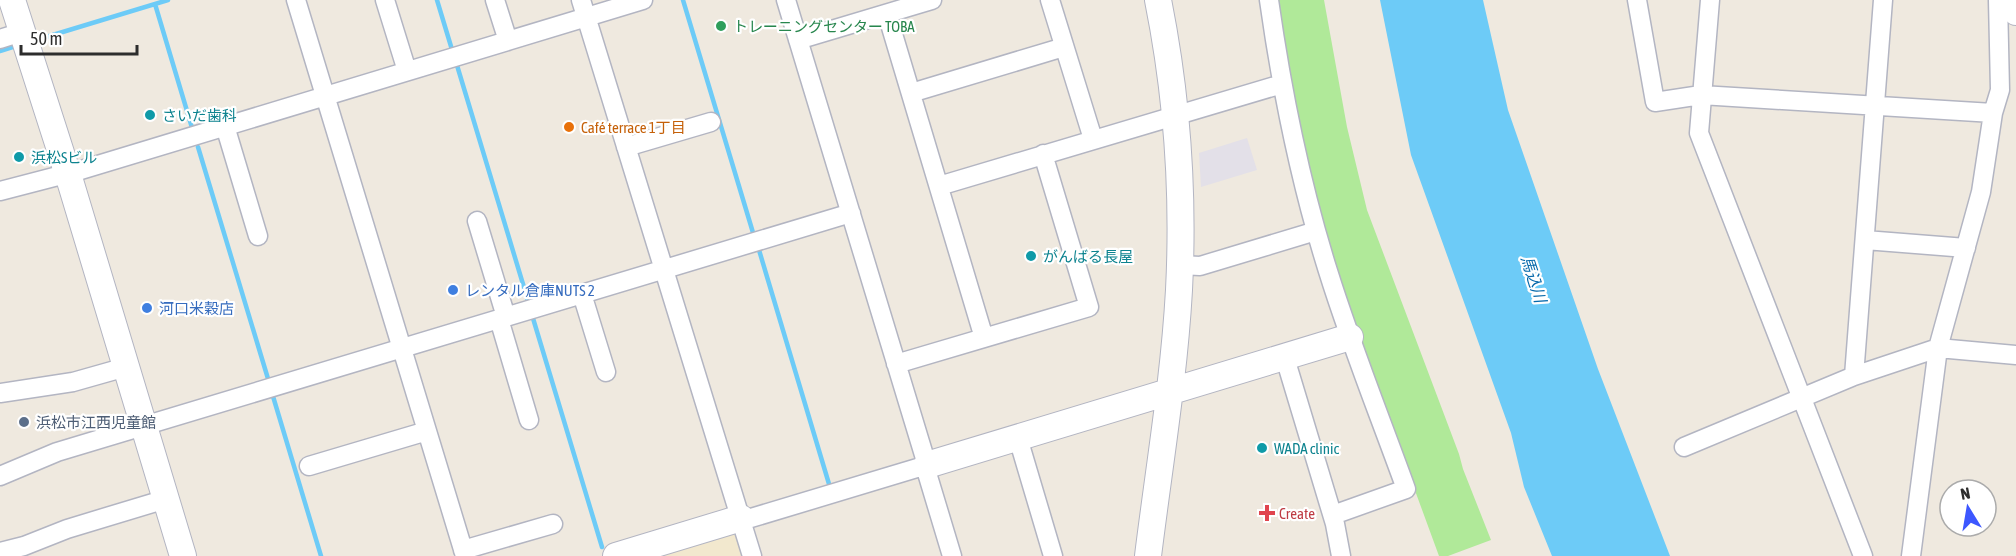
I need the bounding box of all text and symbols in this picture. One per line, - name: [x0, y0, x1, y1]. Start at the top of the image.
- scale bar: [21, 18, 136, 56]
- place label: トレーニングセンター TOBA: [733, 18, 915, 35]
- marker: トレーニングセンター TOBA: [714, 19, 728, 33]
- text: 50 m: [30, 28, 62, 49]
- place label: さいだ歯科: [162, 107, 237, 124]
- marker: さいだ歯科: [143, 108, 157, 122]
- place label: Café terrace 1丁目: [581, 119, 686, 136]
- marker: Café terrace 1丁目: [562, 120, 576, 134]
- place label: 浜松Sビル: [31, 149, 97, 166]
- marker: 浜松Sビル: [12, 150, 26, 164]
- place label: がんばる長屋: [1043, 248, 1133, 265]
- marker: がんばる長屋: [1024, 249, 1038, 263]
- water label: 馬込川: [1518, 253, 1551, 307]
- place label: レンタル倉庫NUTS 2: [465, 282, 595, 299]
- marker: レンタル倉庫NUTS 2: [446, 283, 460, 297]
- place label: 河口米穀店: [159, 300, 234, 317]
- marker: 河口米穀店: [140, 301, 154, 315]
- place label: 浜松市江西児童館: [36, 414, 156, 431]
- marker: 浜松市江西児童館: [17, 415, 31, 429]
- place label: WADA clinic: [1274, 440, 1339, 457]
- marker: WADA clinic: [1255, 441, 1269, 455]
- north arrow: [1938, 478, 1998, 538]
- text: N: [1959, 484, 1971, 503]
- place label: Create: [1279, 505, 1315, 522]
- marker: Create: [1260, 506, 1274, 520]

